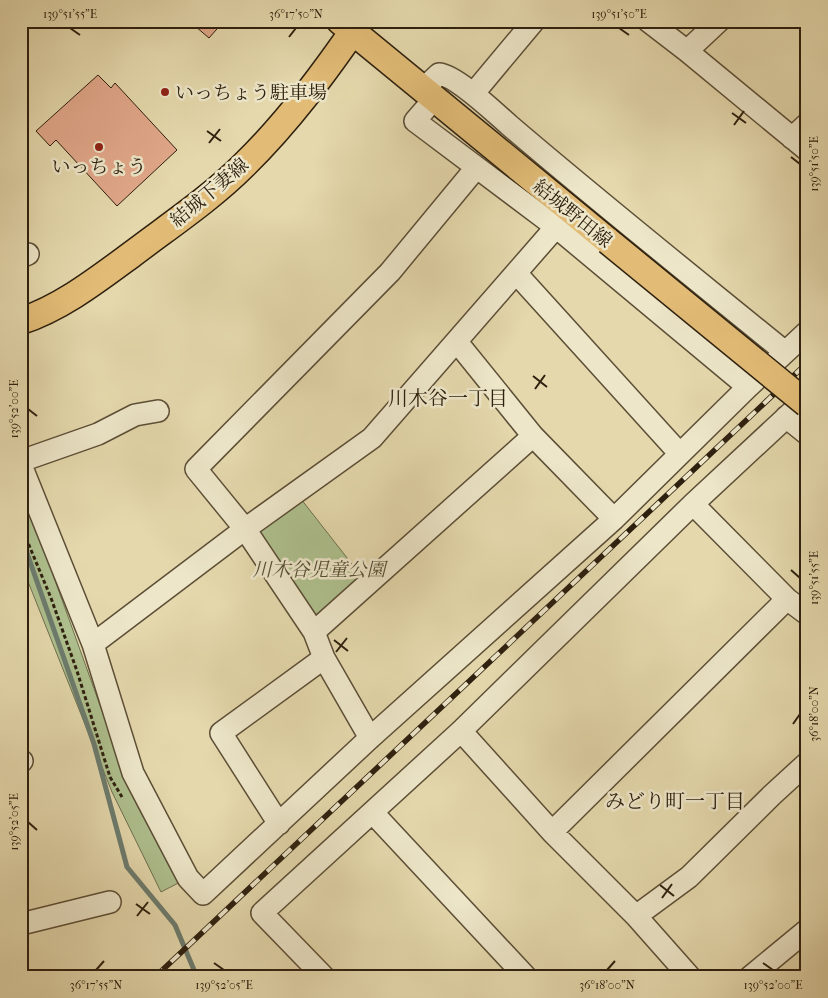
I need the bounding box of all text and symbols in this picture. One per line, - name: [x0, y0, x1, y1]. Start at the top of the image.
- text: 139°51'55"E: [43, 7, 97, 21]
- text: 36°17'50"N: [269, 7, 323, 21]
- text: 139°51'50"E: [591, 7, 647, 21]
- place label: いっちょう駐車場: [175, 82, 327, 104]
- marker: いっちょう駐車場: [159, 86, 171, 98]
- text: 139°51'50"E: [807, 136, 821, 192]
- marker: いっちょう: [93, 141, 105, 153]
- street label: 結城下妻線: [166, 154, 253, 232]
- place label: いっちょう: [51, 156, 147, 178]
- street label: 結城野田線: [529, 175, 616, 252]
- text: 139°52'00"E: [7, 379, 21, 439]
- district label: 川木谷一丁目: [388, 387, 508, 410]
- text: 139°51'55"E: [807, 551, 821, 605]
- park label: 川木谷児童公園: [252, 559, 388, 581]
- text: 36°18'00"N: [807, 686, 821, 742]
- district label: みどり町一丁目: [605, 790, 745, 813]
- text: 139°52'05"E: [7, 793, 21, 851]
- text: 36°17'55"N: [70, 978, 122, 992]
- text: 139°52'05"E: [195, 978, 253, 992]
- text: 36°18'00"N: [579, 978, 635, 992]
- text: 139°52'00"E: [743, 978, 803, 992]

